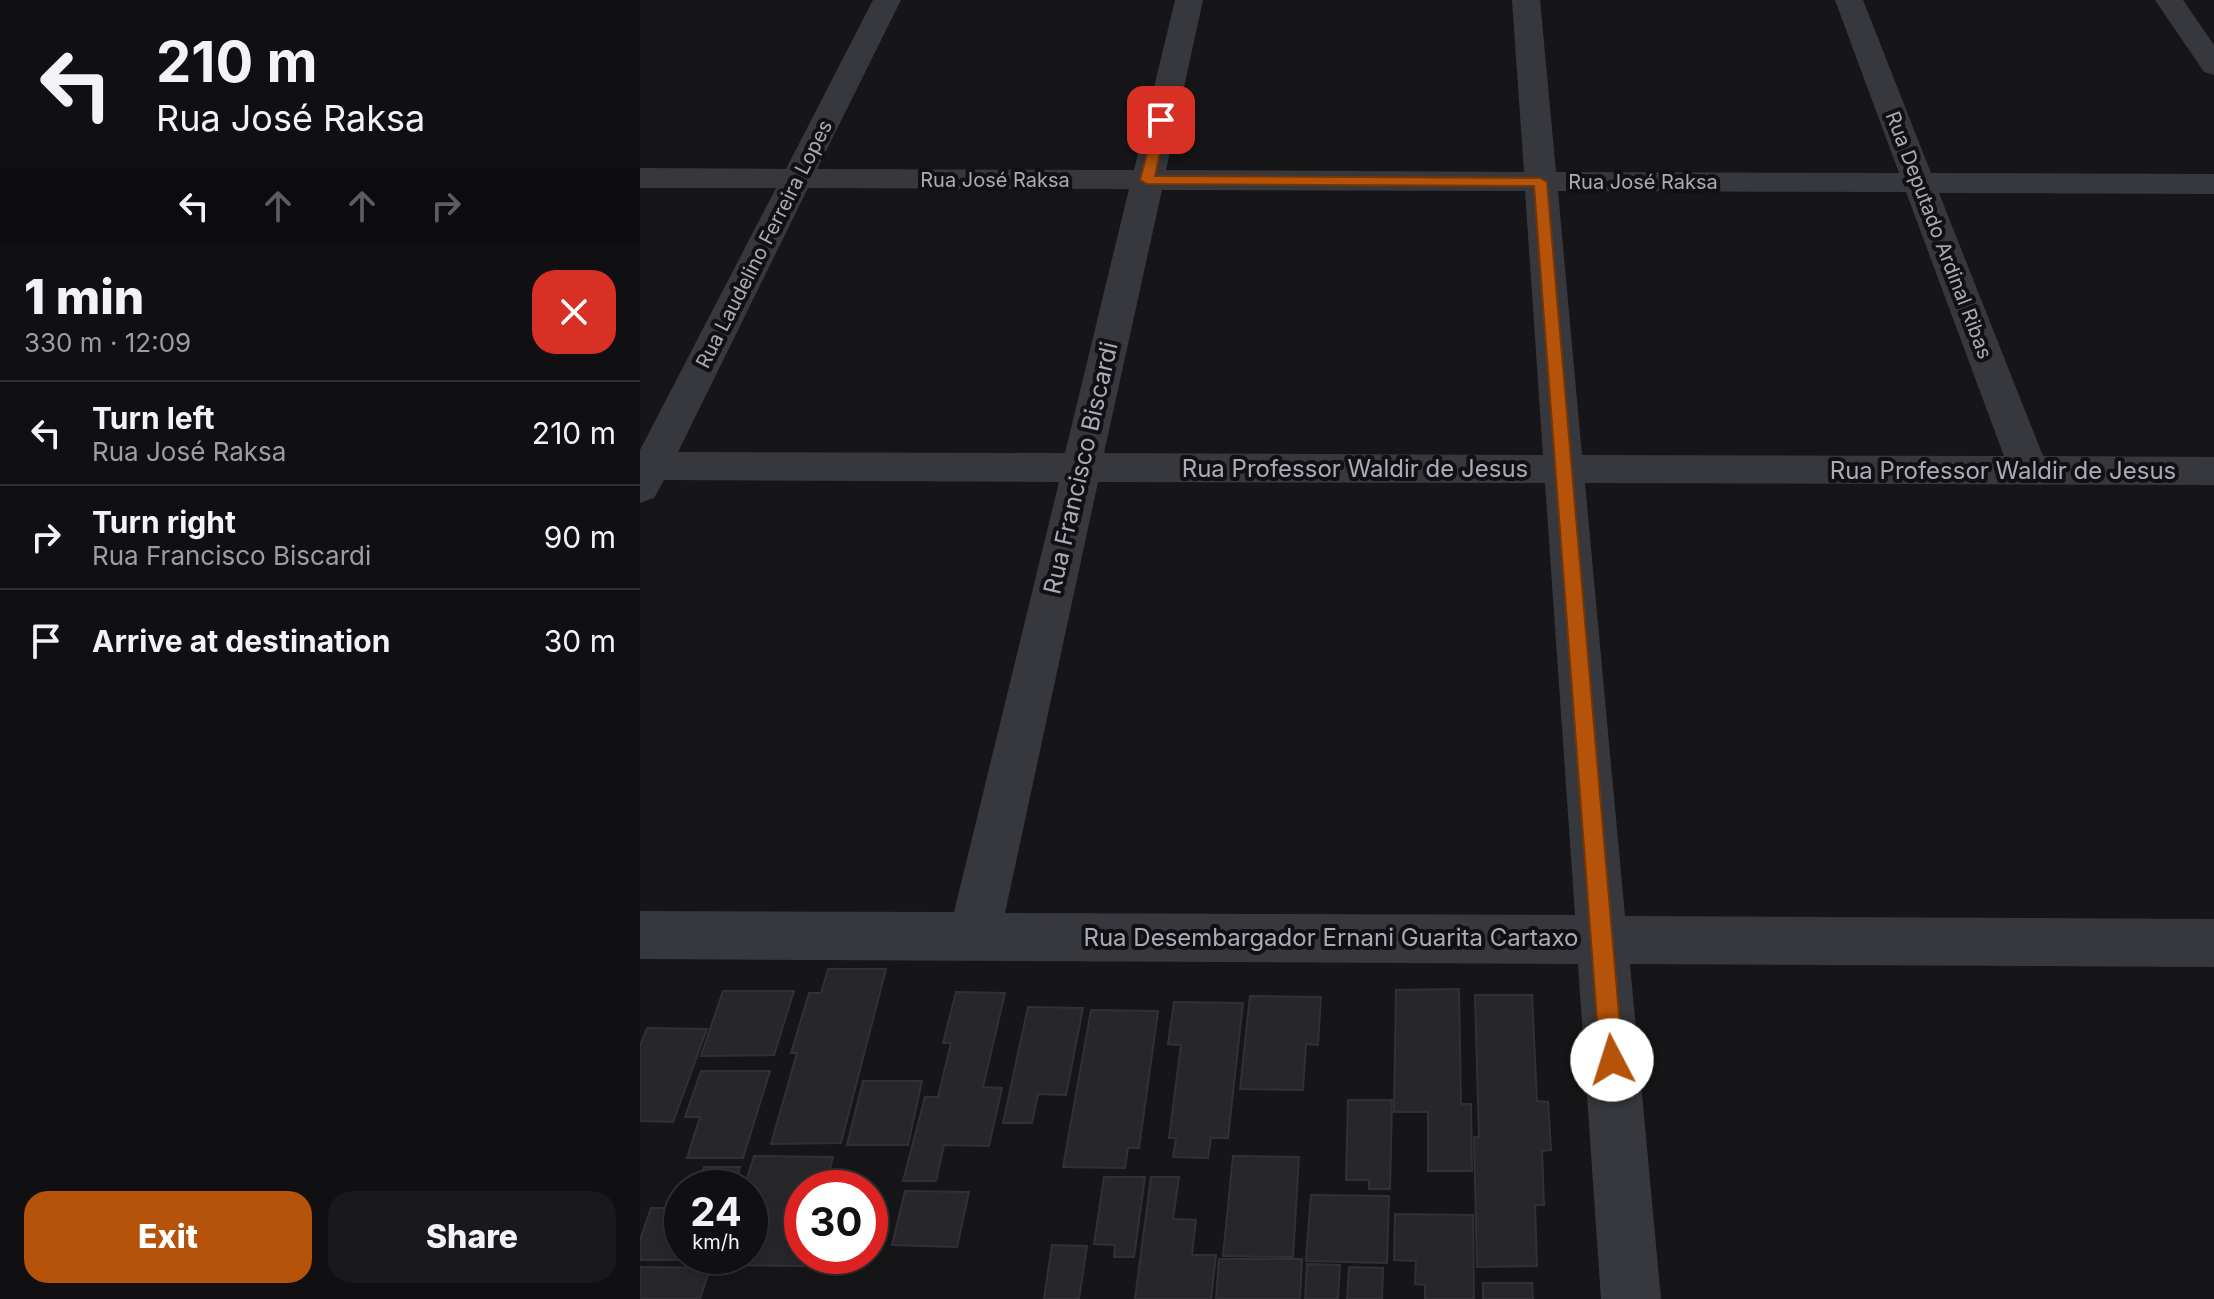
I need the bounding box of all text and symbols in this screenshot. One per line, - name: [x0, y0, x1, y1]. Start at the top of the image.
- text: 210 m: [156, 28, 318, 96]
- icon: left: [24, 32, 128, 136]
- pin: [1127, 86, 1195, 154]
- text: Rua José Raksa: [156, 96, 425, 140]
- icon: arrive: [1139, 98, 1183, 142]
- street label: Rua Deputado Ardinal Ribas: [1881, 108, 1997, 362]
- street label: Rua Laudelino Ferreira Lopes: [691, 116, 837, 372]
- street label: Rua José Raksa: [920, 168, 1070, 192]
- street label: Rua José Raksa: [1568, 170, 1718, 194]
- icon: left: [172, 184, 216, 228]
- icon: ahead: [256, 184, 300, 228]
- icon: ahead: [340, 184, 384, 228]
- icon: right: [424, 184, 468, 228]
- text: 1 min: [24, 267, 144, 326]
- button: close: [532, 270, 616, 354]
- text: 330 m · 12:09: [24, 327, 191, 358]
- street label: Rua Francisco Biscardi: [1037, 339, 1124, 597]
- text: Turn left: [92, 400, 214, 436]
- icon: left: [24, 411, 68, 455]
- text: 210 m: [532, 415, 616, 451]
- text: Rua José Raksa: [92, 436, 286, 467]
- street label: Rua Professor Waldir de Jesus: [1182, 454, 1528, 483]
- street label: Rua Professor Waldir de Jesus: [1830, 456, 2176, 485]
- text: Turn right: [92, 504, 236, 540]
- icon: right: [24, 515, 68, 559]
- text: 90 m: [544, 519, 616, 555]
- text: Rua Francisco Biscardi: [92, 540, 371, 571]
- icon: arrive: [24, 619, 68, 663]
- text: Arrive at destination: [92, 623, 390, 659]
- text: 30 m: [544, 623, 616, 659]
- street label: Rua Desembargador Ernani Guarita Cartaxo: [1083, 923, 1579, 952]
- position arrow: [1570, 1018, 1654, 1102]
- speed limit sign: 30: [784, 1170, 888, 1274]
- text: 24: [690, 1187, 742, 1236]
- button: Exit: [24, 1191, 312, 1283]
- button: Share: [328, 1191, 616, 1283]
- text: km/h: [692, 1230, 740, 1254]

